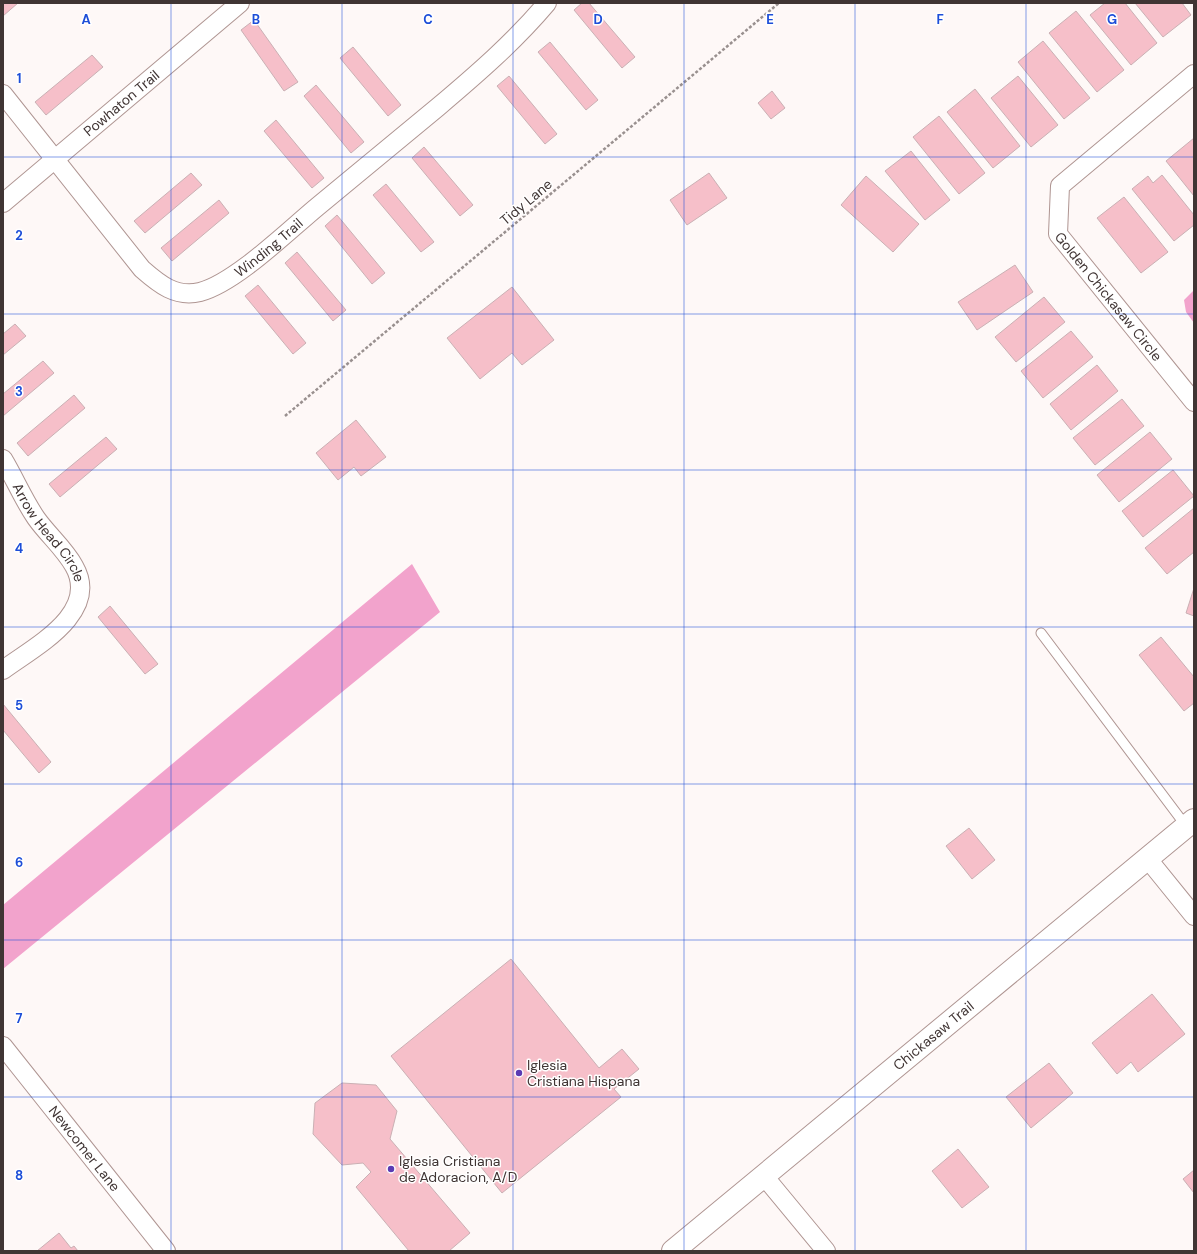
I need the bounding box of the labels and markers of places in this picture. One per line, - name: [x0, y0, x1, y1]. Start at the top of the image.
- place label: Iglesia Cristiana Hispana: [527, 1056, 640, 1090]
- marker: Iglesia Cristiana Hispana: [514, 1068, 524, 1078]
- place label: Iglesia Cristiana de Adoracion, A/D: [399, 1152, 517, 1186]
- marker: Iglesia Cristiana de Adoracion, A/D: [386, 1164, 396, 1174]

